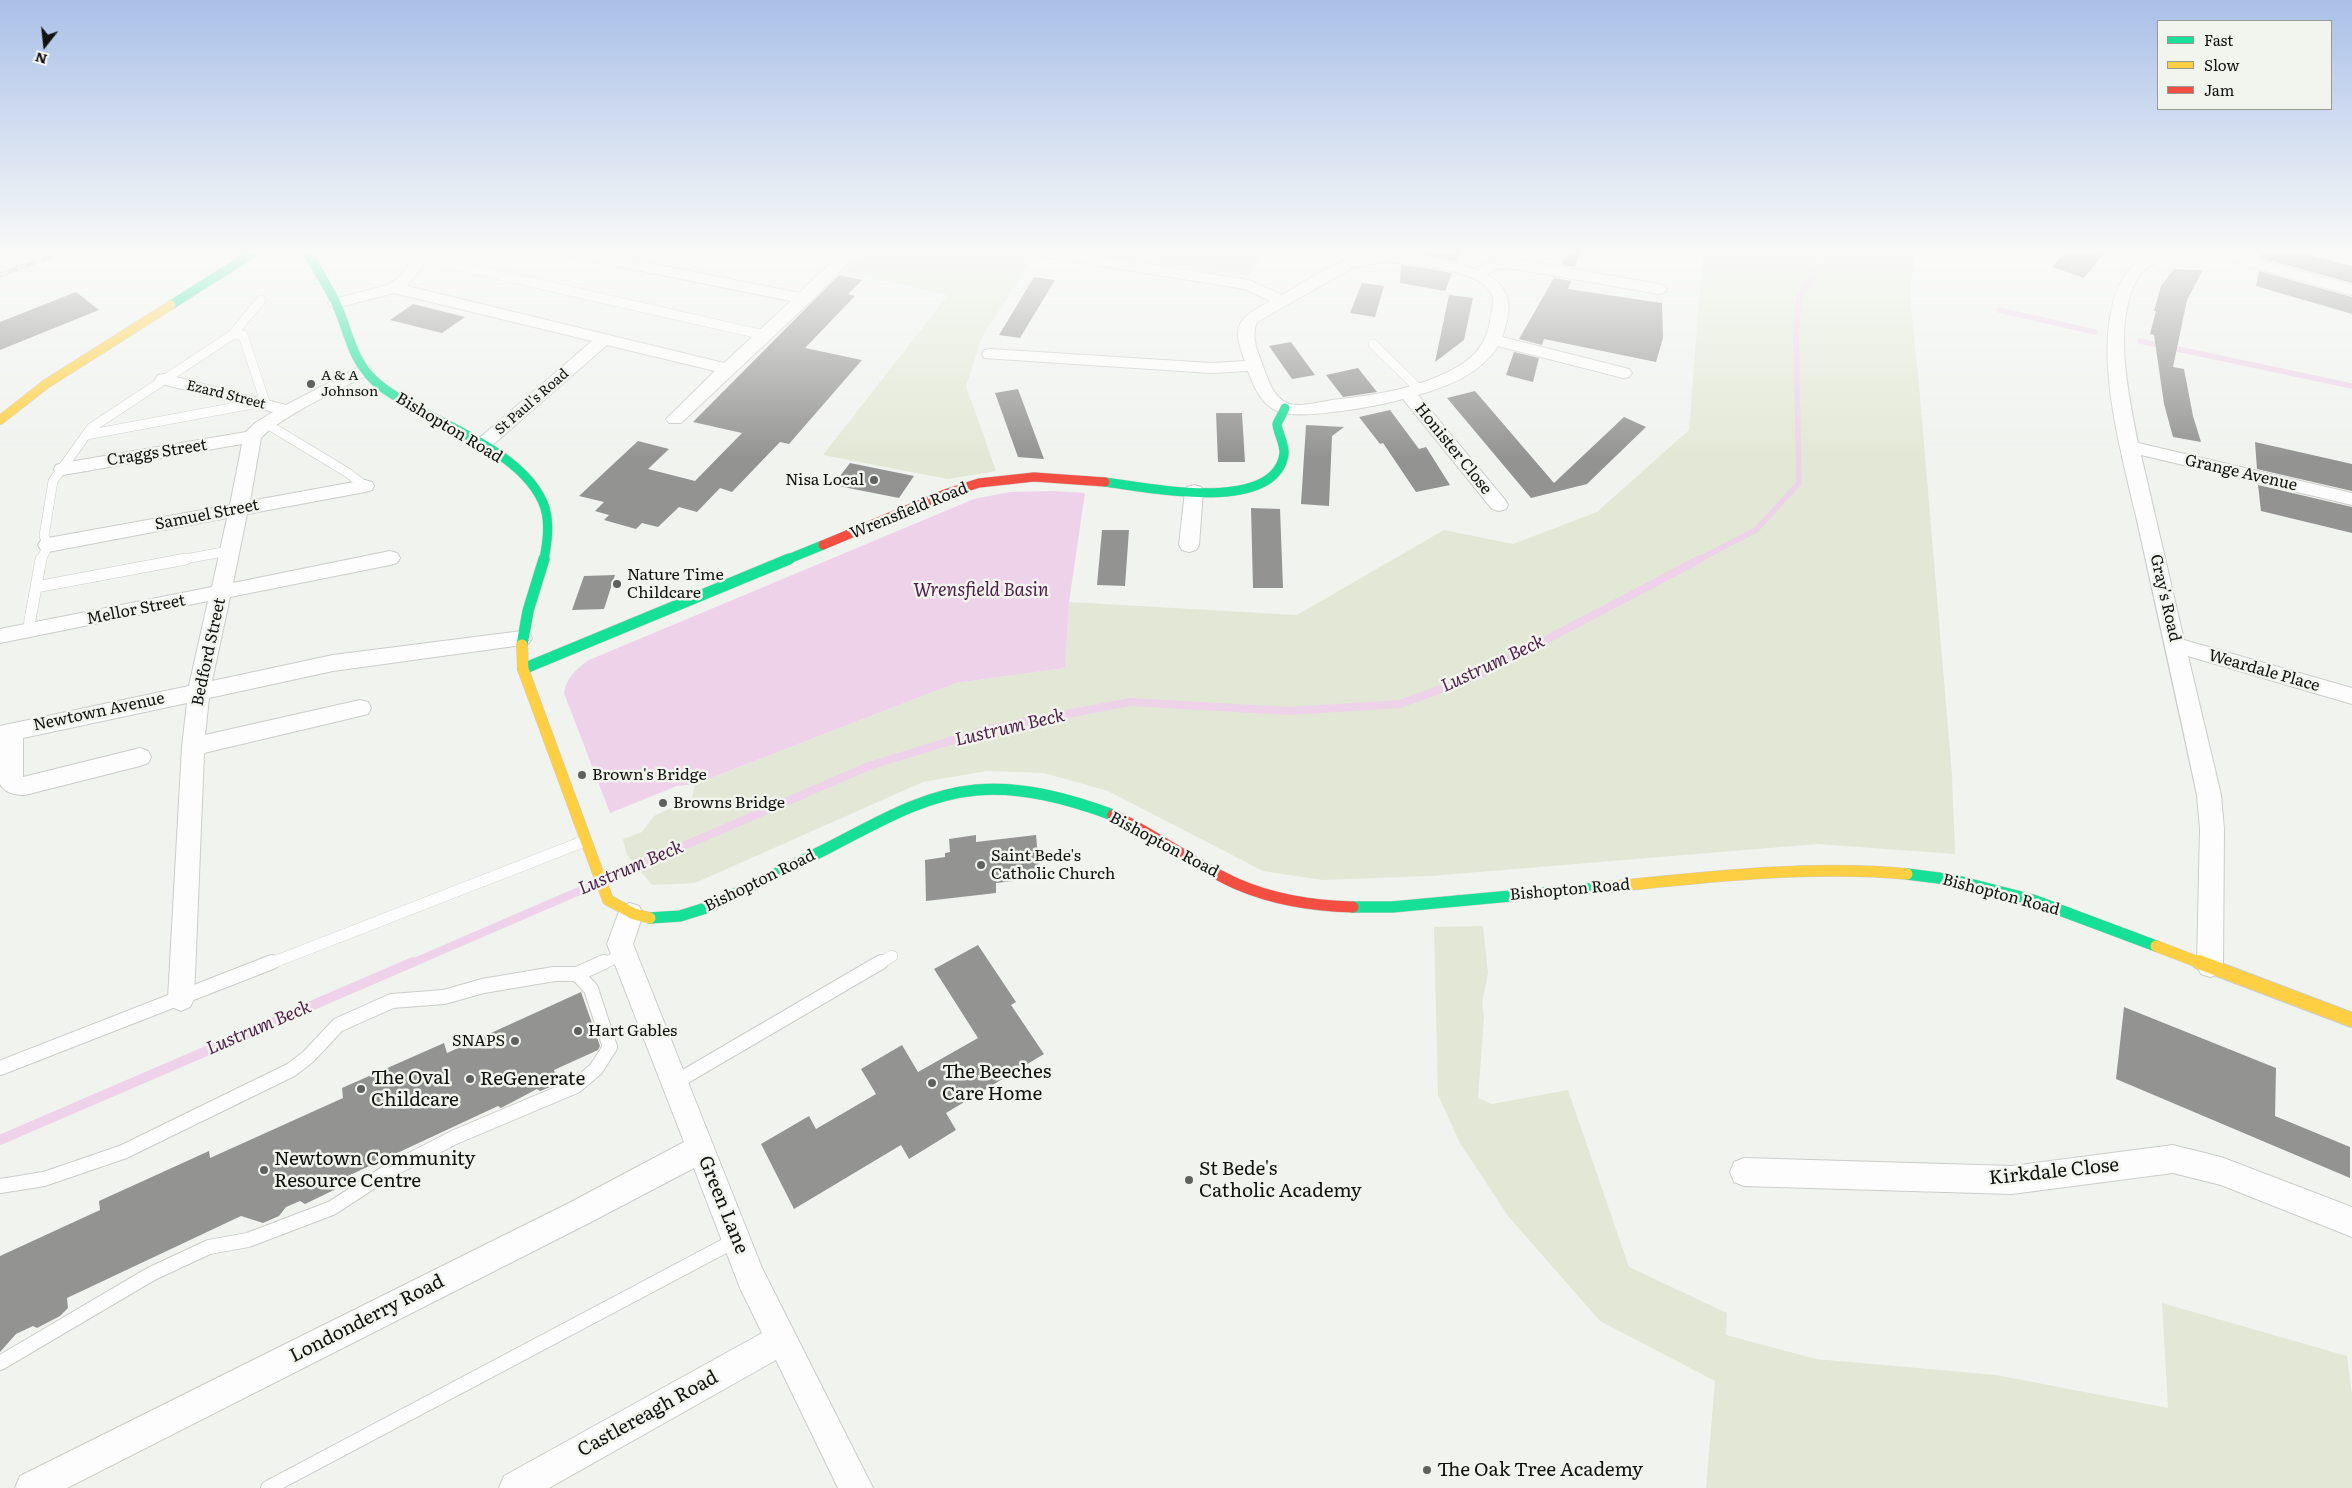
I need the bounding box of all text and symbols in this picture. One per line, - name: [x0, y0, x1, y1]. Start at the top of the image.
- north arrow: [20, 20, 70, 70]
- legend: [2157, 20, 2332, 110]
- text: Fast: [2204, 28, 2233, 51]
- text: N: [32, 48, 49, 71]
- text: Slow: [2204, 53, 2239, 76]
- text: Jam: [2204, 78, 2234, 101]
- street label: St Paul's Road: [492, 366, 572, 438]
- place label: A & A Johnson: [321, 368, 378, 401]
- street label: Ezard Street: [185, 377, 267, 413]
- marker: A & A Johnson: [305, 378, 317, 390]
- street label: Bishopton Road: [392, 389, 506, 467]
- street label: Honister Close: [1410, 400, 1496, 498]
- street label: Craggs Street: [106, 436, 208, 470]
- street label: Grange Avenue: [2183, 451, 2299, 495]
- place label: Nisa Local: [785, 470, 864, 490]
- marker: Nisa Local: [868, 474, 880, 486]
- street label: Wrensfield Road: [847, 479, 971, 543]
- street label: Samuel Street: [153, 496, 261, 534]
- street label: Gray's Road: [2146, 552, 2184, 644]
- place label: Nature Time Childcare: [627, 565, 724, 603]
- marker: Nature Time Childcare: [611, 578, 623, 590]
- water label: Wrensfield Basin: [913, 580, 1049, 602]
- street label: Mellor Street: [85, 591, 187, 629]
- street label: Bedford Street: [188, 596, 230, 708]
- water label: Lustrum Beck: [1438, 631, 1548, 697]
- street label: Weardale Place: [2206, 646, 2322, 696]
- street label: Newtown Avenue: [32, 689, 166, 735]
- water label: Lustrum Beck: [953, 705, 1067, 751]
- place label: Brown's Bridge: [592, 765, 707, 785]
- marker: Brown's Bridge: [576, 769, 588, 781]
- place label: Browns Bridge: [673, 793, 785, 813]
- marker: Browns Bridge: [657, 797, 669, 809]
- street label: Bishopton Road: [1106, 808, 1222, 882]
- water label: Lustrum Beck: [575, 836, 687, 900]
- street label: Bishopton Road: [702, 846, 818, 916]
- place label: Saint Bede's Catholic Church: [991, 846, 1115, 884]
- marker: Saint Bede's Catholic Church: [975, 859, 987, 871]
- street label: Bishopton Road: [1940, 870, 2062, 920]
- street label: Bishopton Road: [1509, 875, 1631, 905]
- water label: Lustrum Beck: [203, 996, 315, 1060]
- place label: Hart Gables: [588, 1021, 677, 1041]
- marker: Hart Gables: [572, 1025, 584, 1037]
- place label: SNAPS: [452, 1031, 505, 1051]
- marker: SNAPS: [509, 1035, 521, 1047]
- place label: The Beeches Care Home: [942, 1061, 1051, 1105]
- place label: The Oval Childcare: [371, 1067, 459, 1111]
- place label: ReGenerate: [480, 1068, 585, 1090]
- marker: ReGenerate: [464, 1073, 476, 1085]
- marker: The Beeches Care Home: [926, 1077, 938, 1089]
- marker: The Oval Childcare: [355, 1083, 367, 1095]
- place label: Newtown Community Resource Centre: [274, 1148, 476, 1192]
- street label: Green Lane: [693, 1153, 753, 1257]
- street label: Kirkdale Close: [1988, 1154, 2120, 1190]
- place label: St Bede's Catholic Academy: [1199, 1158, 1362, 1202]
- marker: Newtown Community Resource Centre: [258, 1164, 270, 1176]
- marker: St Bede's Catholic Academy: [1183, 1174, 1195, 1186]
- street label: Londonderry Road: [286, 1270, 448, 1368]
- street label: Castlereagh Road: [574, 1366, 722, 1462]
- place label: The Oak Tree Academy: [1437, 1459, 1643, 1481]
- marker: The Oak Tree Academy: [1421, 1464, 1433, 1476]

